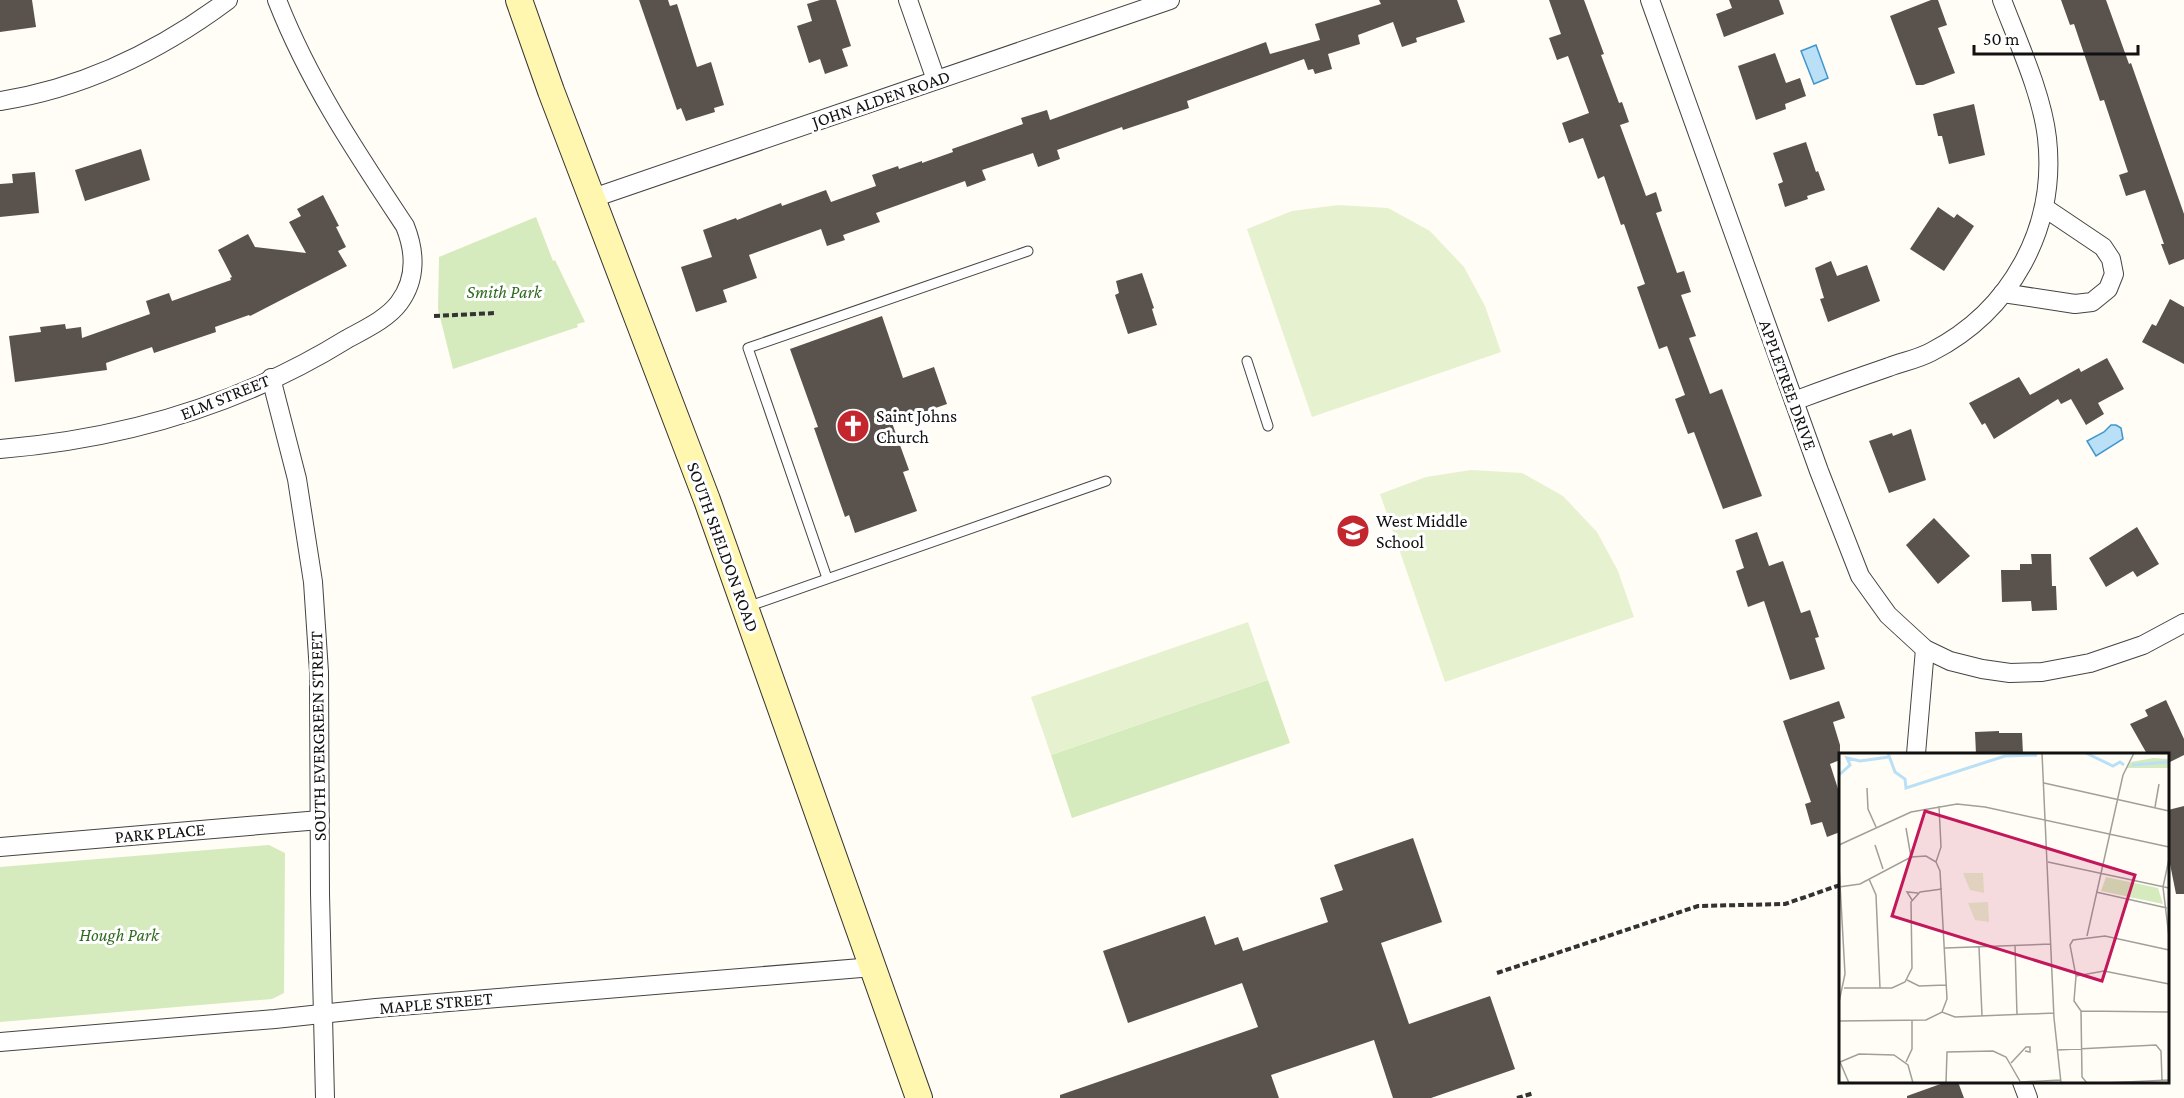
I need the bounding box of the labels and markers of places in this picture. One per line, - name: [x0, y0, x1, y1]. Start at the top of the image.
- place label: Saint Johns Church: [876, 406, 957, 447]
- church icon: Saint Johns Church: [835, 408, 871, 444]
- place label: West Middle School: [1376, 511, 1467, 552]
- school or university icon: West Middle School: [1335, 513, 1371, 549]

